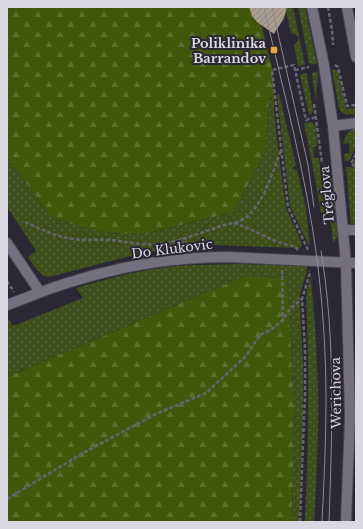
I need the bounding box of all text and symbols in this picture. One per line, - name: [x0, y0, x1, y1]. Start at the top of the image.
- place label: Poliklinika Barrandov: [191, 35, 267, 67]
- marker: Poliklinika Barrandov: [269, 45, 279, 55]
- street label: Tréglova: [316, 164, 338, 225]
- street label: Do Klukovic: [130, 236, 214, 262]
- street label: Werichova: [327, 356, 345, 430]

